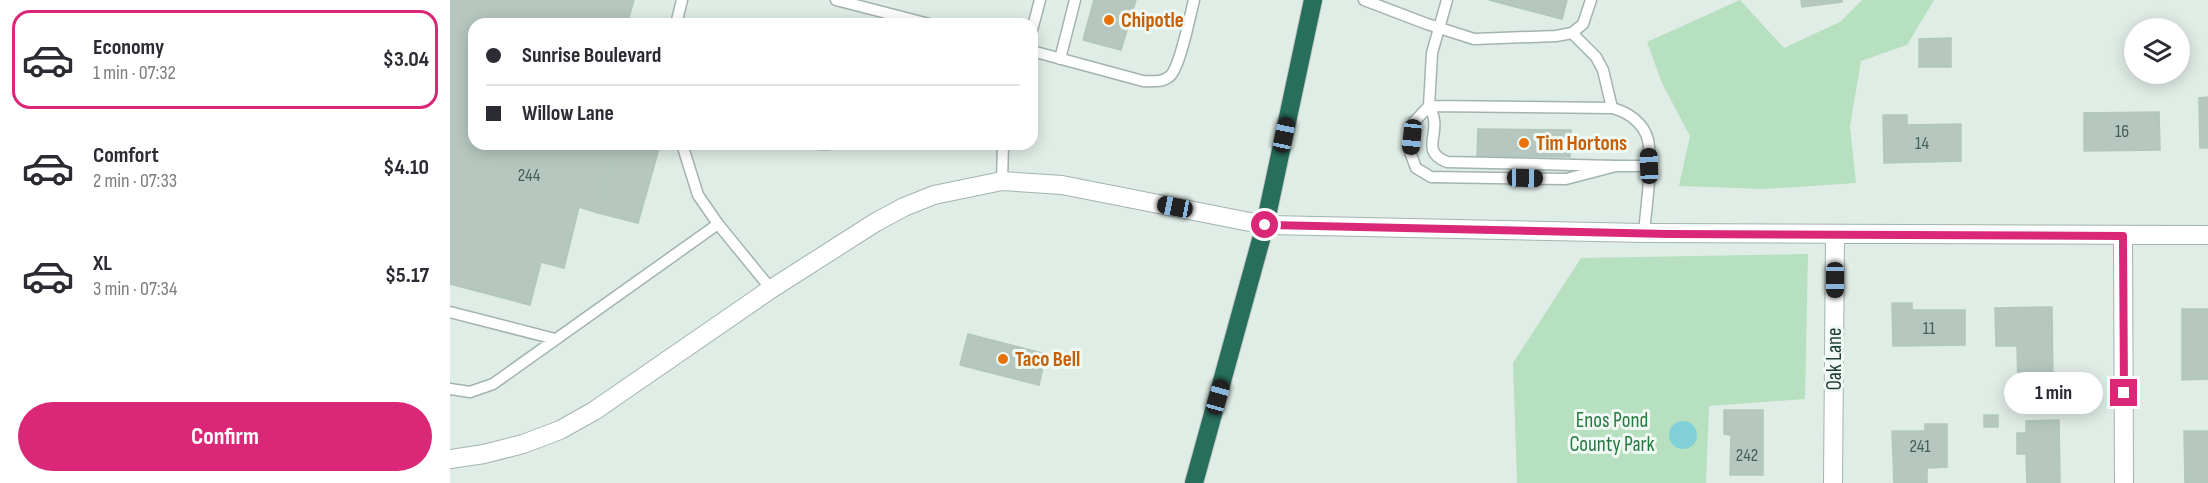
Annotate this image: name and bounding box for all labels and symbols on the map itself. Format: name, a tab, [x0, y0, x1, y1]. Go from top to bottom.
place label: Chipotle	[1121, 8, 1184, 33]
marker: Chipotle	[1102, 13, 1116, 27]
car	[1271, 116, 1297, 154]
car	[1401, 118, 1423, 156]
house number: 16	[2115, 121, 2129, 142]
place label: Tim Hortons	[1536, 131, 1627, 156]
house number: 14	[1915, 133, 1929, 154]
marker: Tim Hortons	[1517, 136, 1531, 150]
car	[1639, 148, 1659, 184]
house number: 244	[518, 165, 541, 186]
car	[1507, 169, 1543, 187]
car	[1156, 195, 1194, 219]
route start	[1251, 211, 1278, 238]
car	[1826, 262, 1844, 298]
house number: 11	[1923, 318, 1936, 339]
street label: Oak Lane	[1822, 328, 1847, 390]
place label: Taco Bell	[1015, 347, 1080, 372]
marker: Taco Bell	[996, 352, 1010, 366]
callout: 1 min	[2004, 372, 2103, 414]
car	[1204, 377, 1232, 417]
route end	[2110, 379, 2137, 406]
park label: Enos Pond County Park	[1569, 408, 1655, 457]
house number: 241	[1909, 436, 1931, 457]
house number: 242	[1736, 445, 1758, 466]

